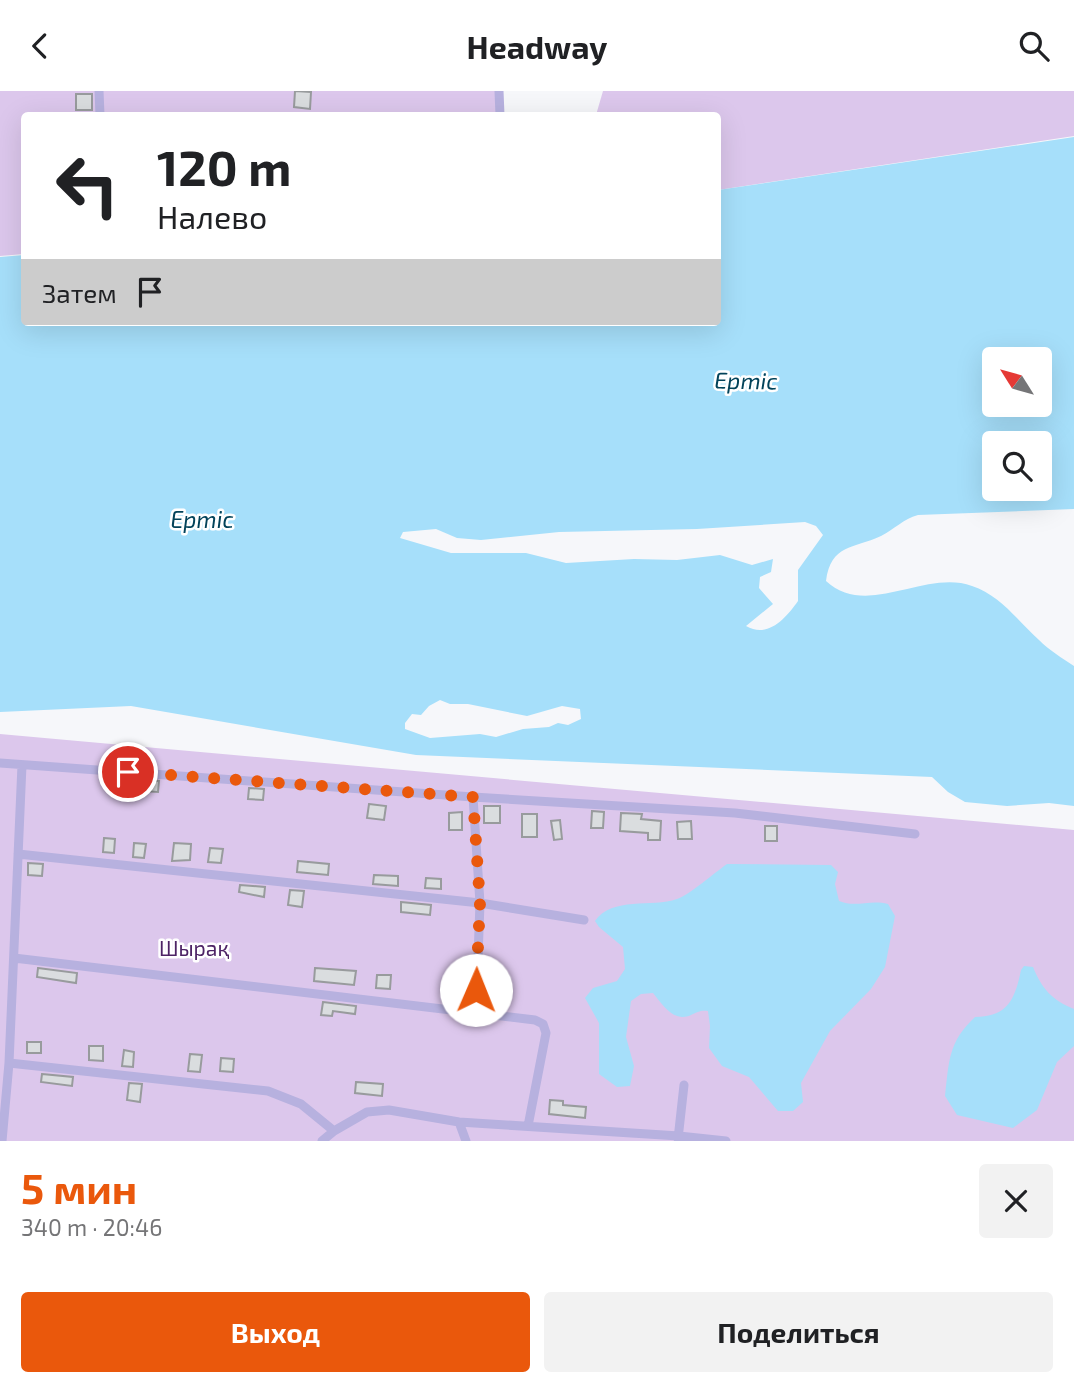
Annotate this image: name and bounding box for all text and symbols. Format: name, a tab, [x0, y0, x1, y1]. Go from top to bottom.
icon: back	[21, 27, 59, 65]
text: Headway	[467, 27, 607, 65]
icon: search	[1015, 27, 1053, 65]
text: 120 m	[157, 137, 291, 196]
icon: left	[42, 140, 133, 231]
text: Налево	[157, 197, 267, 235]
icon: arrive	[131, 273, 169, 311]
text: Затем	[42, 277, 117, 308]
north arrow	[982, 347, 1052, 417]
map controls	[982, 347, 1052, 501]
water label: Ертіс	[714, 365, 778, 395]
button: search	[982, 431, 1052, 501]
water label: Ертіс	[170, 505, 234, 533]
pin	[98, 742, 158, 802]
icon: arrive	[109, 753, 147, 791]
park label: Шырақ	[159, 935, 229, 960]
position arrow	[439, 953, 513, 1027]
text: 5 мин	[21, 1162, 137, 1212]
button: close	[979, 1164, 1053, 1238]
text: 340 m · 20:46	[21, 1213, 162, 1241]
button: Выход	[21, 1292, 530, 1372]
button: Поделиться	[544, 1292, 1053, 1372]

